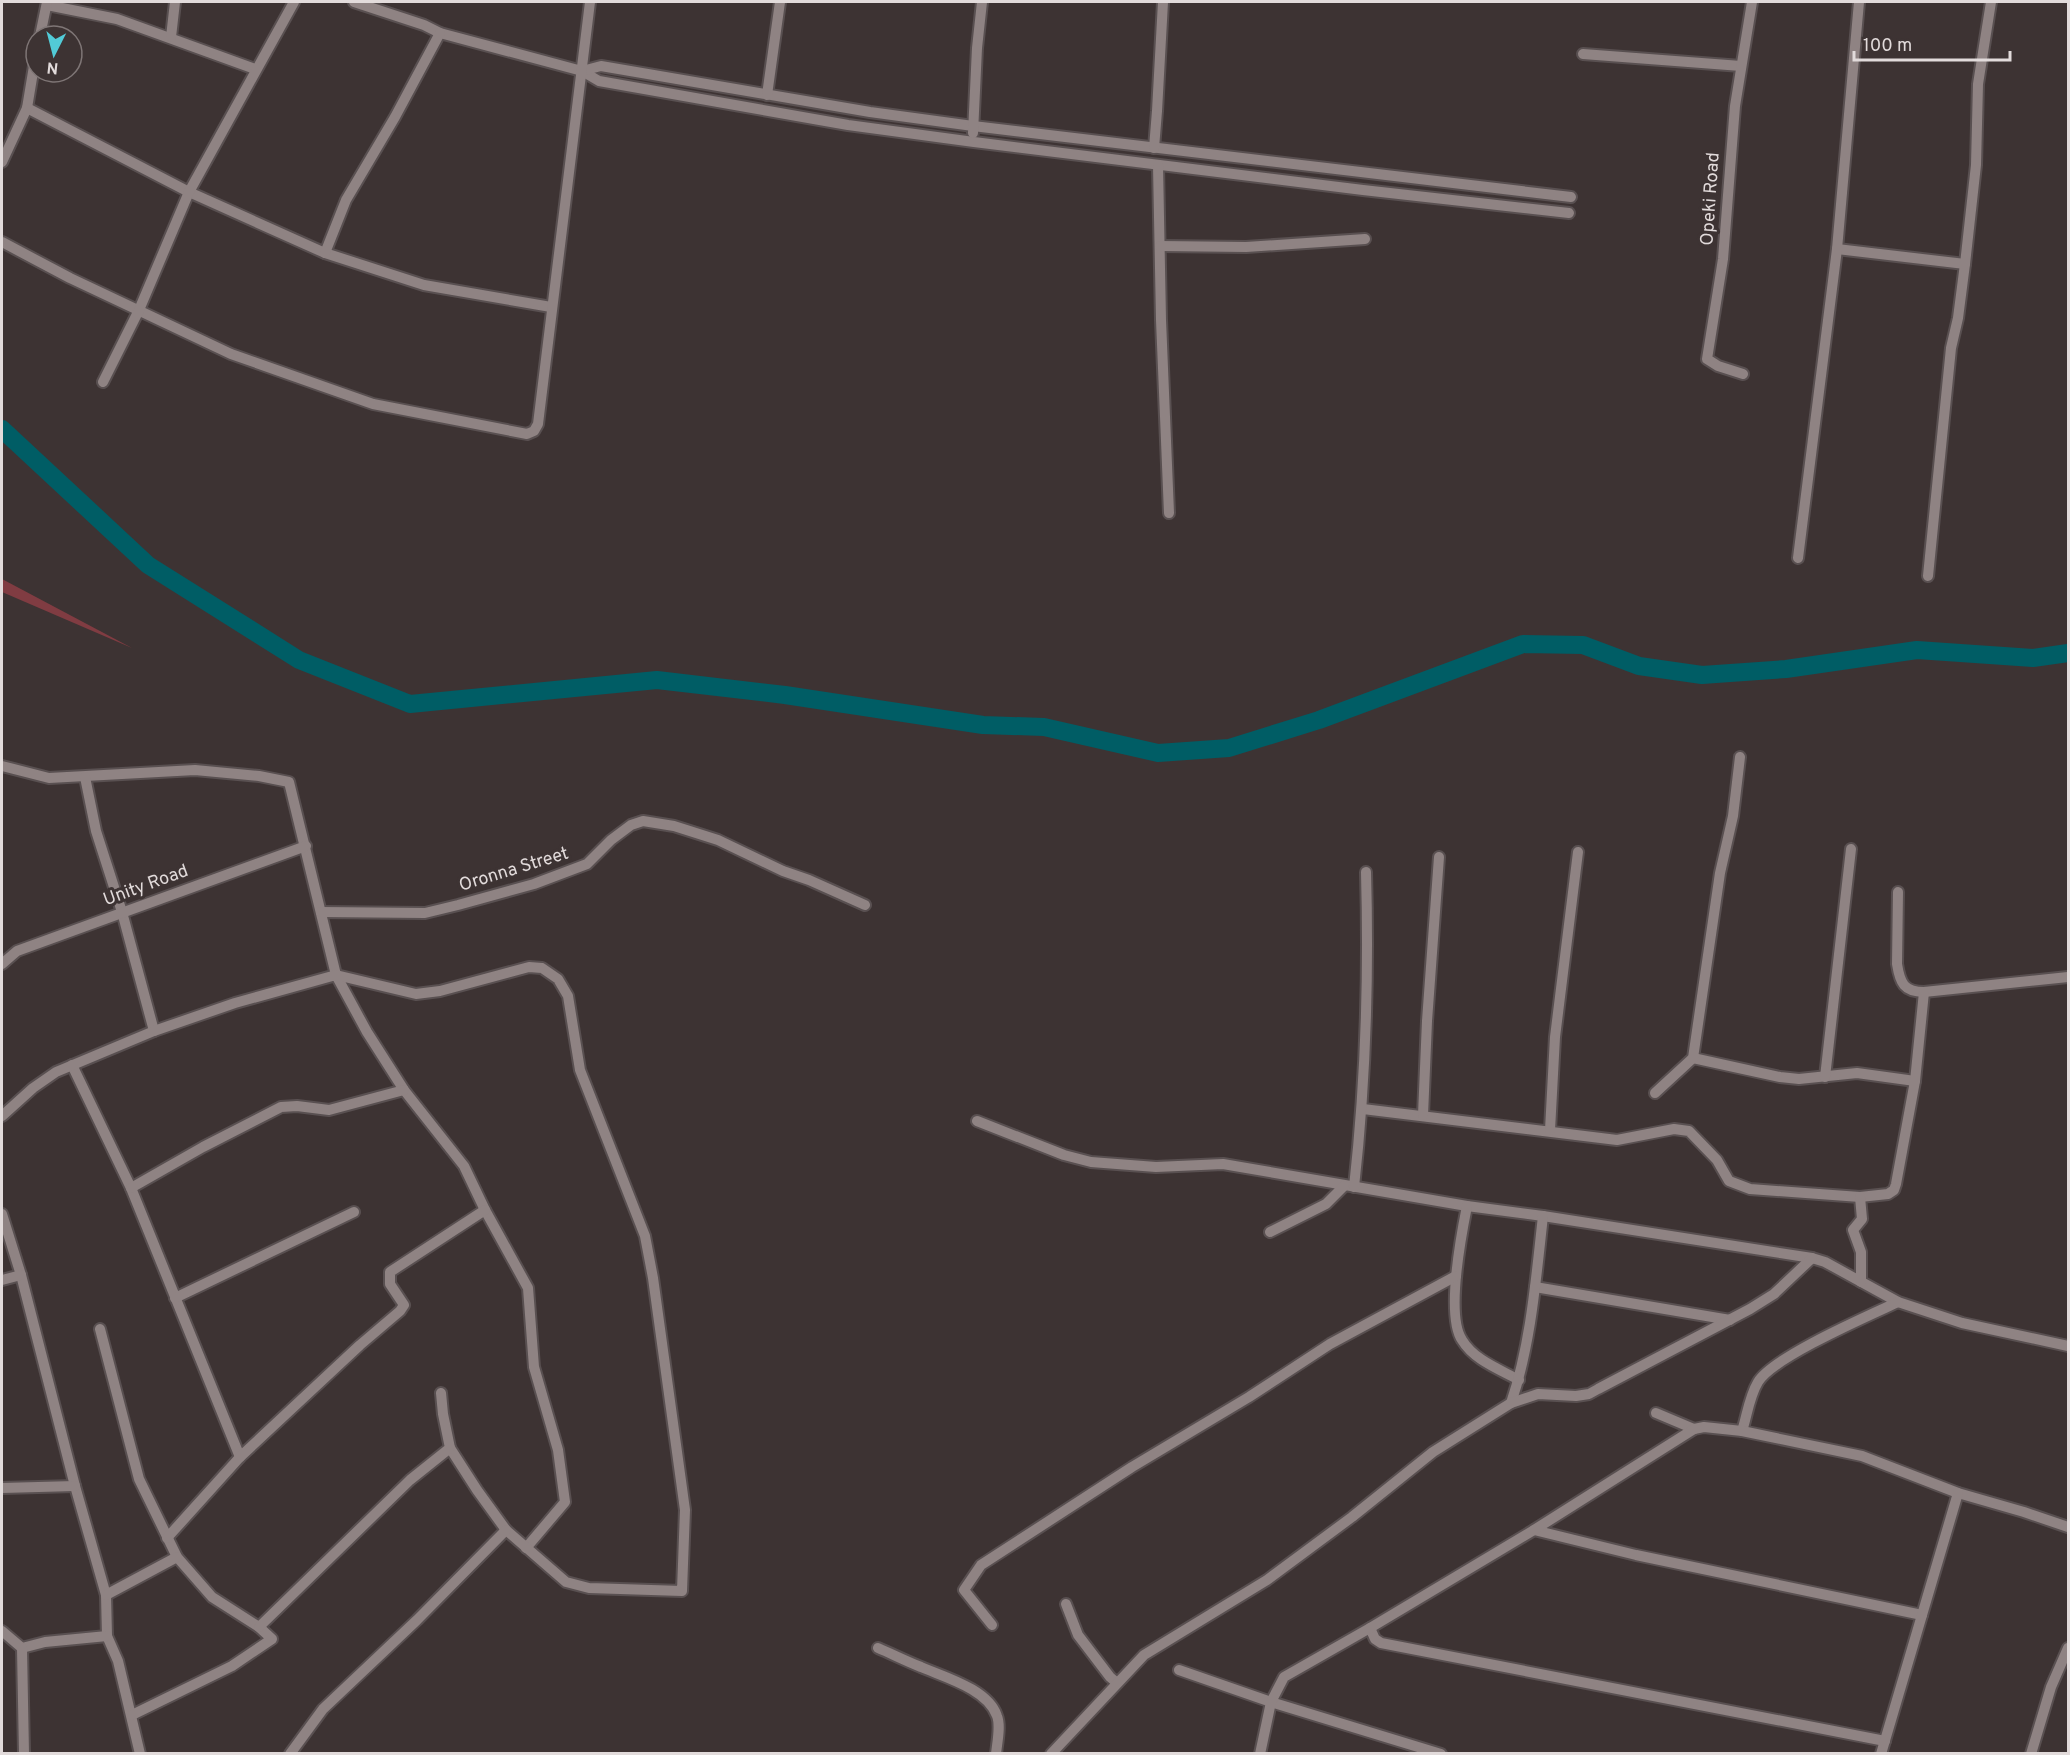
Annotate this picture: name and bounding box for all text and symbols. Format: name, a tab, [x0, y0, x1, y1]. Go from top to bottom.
north arrow	[24, 24, 84, 84]
scale bar	[1854, 24, 2010, 62]
text: 100 m	[1863, 35, 1912, 58]
text: N	[46, 56, 59, 77]
street label: Opeki Road	[1696, 152, 1726, 246]
street label: Oronna Street	[456, 842, 572, 898]
street label: Unity Road	[100, 860, 192, 912]

